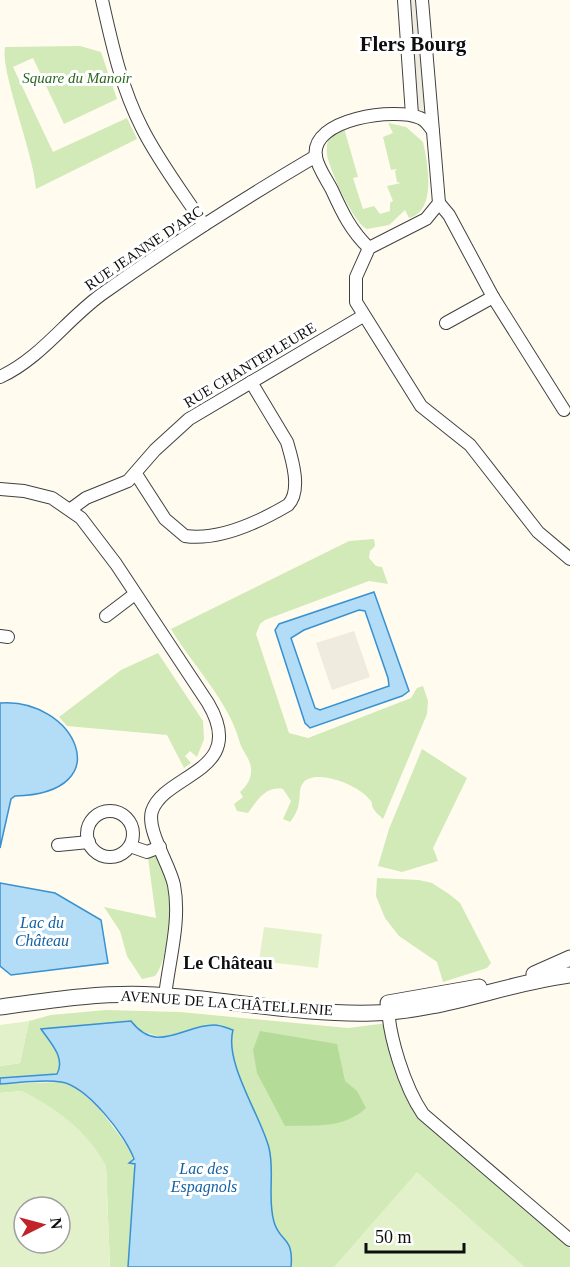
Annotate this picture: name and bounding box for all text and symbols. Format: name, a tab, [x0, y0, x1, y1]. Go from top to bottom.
district label: Flers Bourg	[360, 32, 467, 56]
park label: Square du Manoir	[22, 70, 132, 86]
street label: RUE JEANNE D'ARC	[82, 203, 206, 293]
street label: RUE CHANTEPLEURE	[181, 319, 319, 411]
water label: Lac du Château	[15, 914, 69, 949]
district label: Le Château	[183, 953, 273, 973]
street label: AVENUE DE LA CHÂTELLENIE	[120, 988, 334, 1018]
water label: Lac des Espagnols	[170, 1160, 237, 1196]
north arrow	[12, 1195, 72, 1255]
scale bar	[366, 1216, 464, 1254]
text: N	[47, 1217, 66, 1231]
text: 50 m	[375, 1227, 412, 1247]

